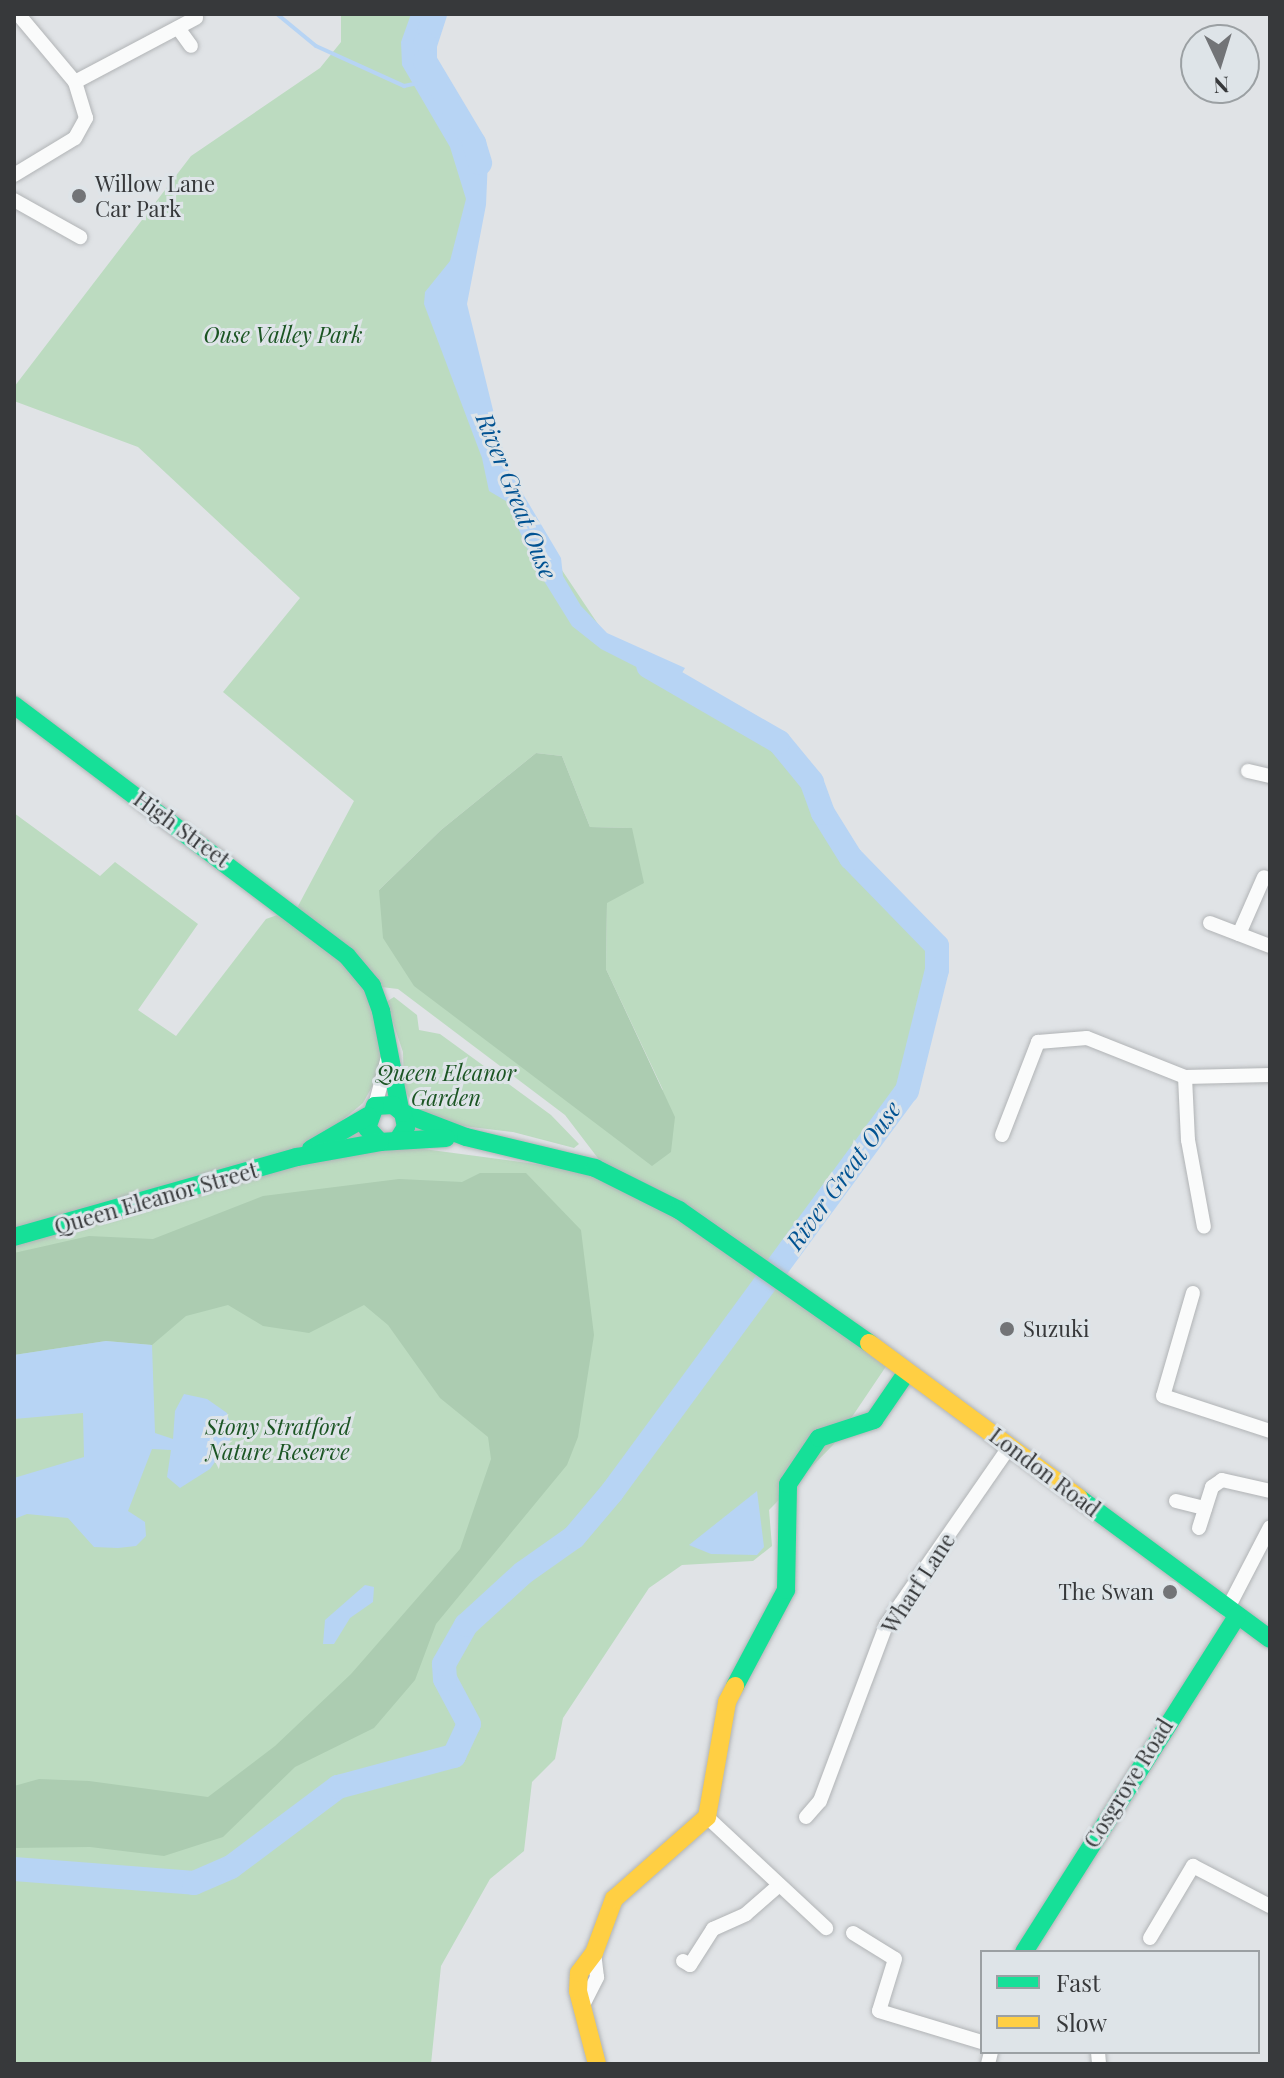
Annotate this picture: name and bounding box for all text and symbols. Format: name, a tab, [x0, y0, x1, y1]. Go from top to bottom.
north arrow	[1180, 24, 1260, 104]
text: N	[1213, 70, 1231, 101]
place label: Willow Lane Car Park	[95, 170, 216, 222]
marker: Willow Lane Car Park	[70, 187, 88, 205]
park label: Ouse Valley Park	[204, 322, 362, 348]
water label: River Great Ouse	[471, 409, 563, 583]
street label: High Street	[129, 785, 235, 873]
park label: Queen Eleanor Garden	[376, 1059, 516, 1110]
water label: River Great Ouse	[779, 1095, 907, 1255]
street label: Queen Eleanor Street	[51, 1156, 261, 1240]
place label: Suzuki	[1023, 1316, 1089, 1342]
marker: Suzuki	[998, 1320, 1016, 1338]
park label: Stony Stratford Nature Reserve	[205, 1413, 351, 1464]
street label: London Road	[984, 1422, 1106, 1522]
street label: Wharf Lane	[876, 1528, 960, 1638]
place label: The Swan	[1058, 1579, 1154, 1605]
marker: The Swan	[1161, 1583, 1179, 1601]
street label: Cosgrove Road	[1078, 1714, 1178, 1852]
legend	[980, 1950, 1260, 2054]
text: Fast	[1056, 1966, 1101, 1998]
text: Slow	[1056, 2006, 1107, 2038]

